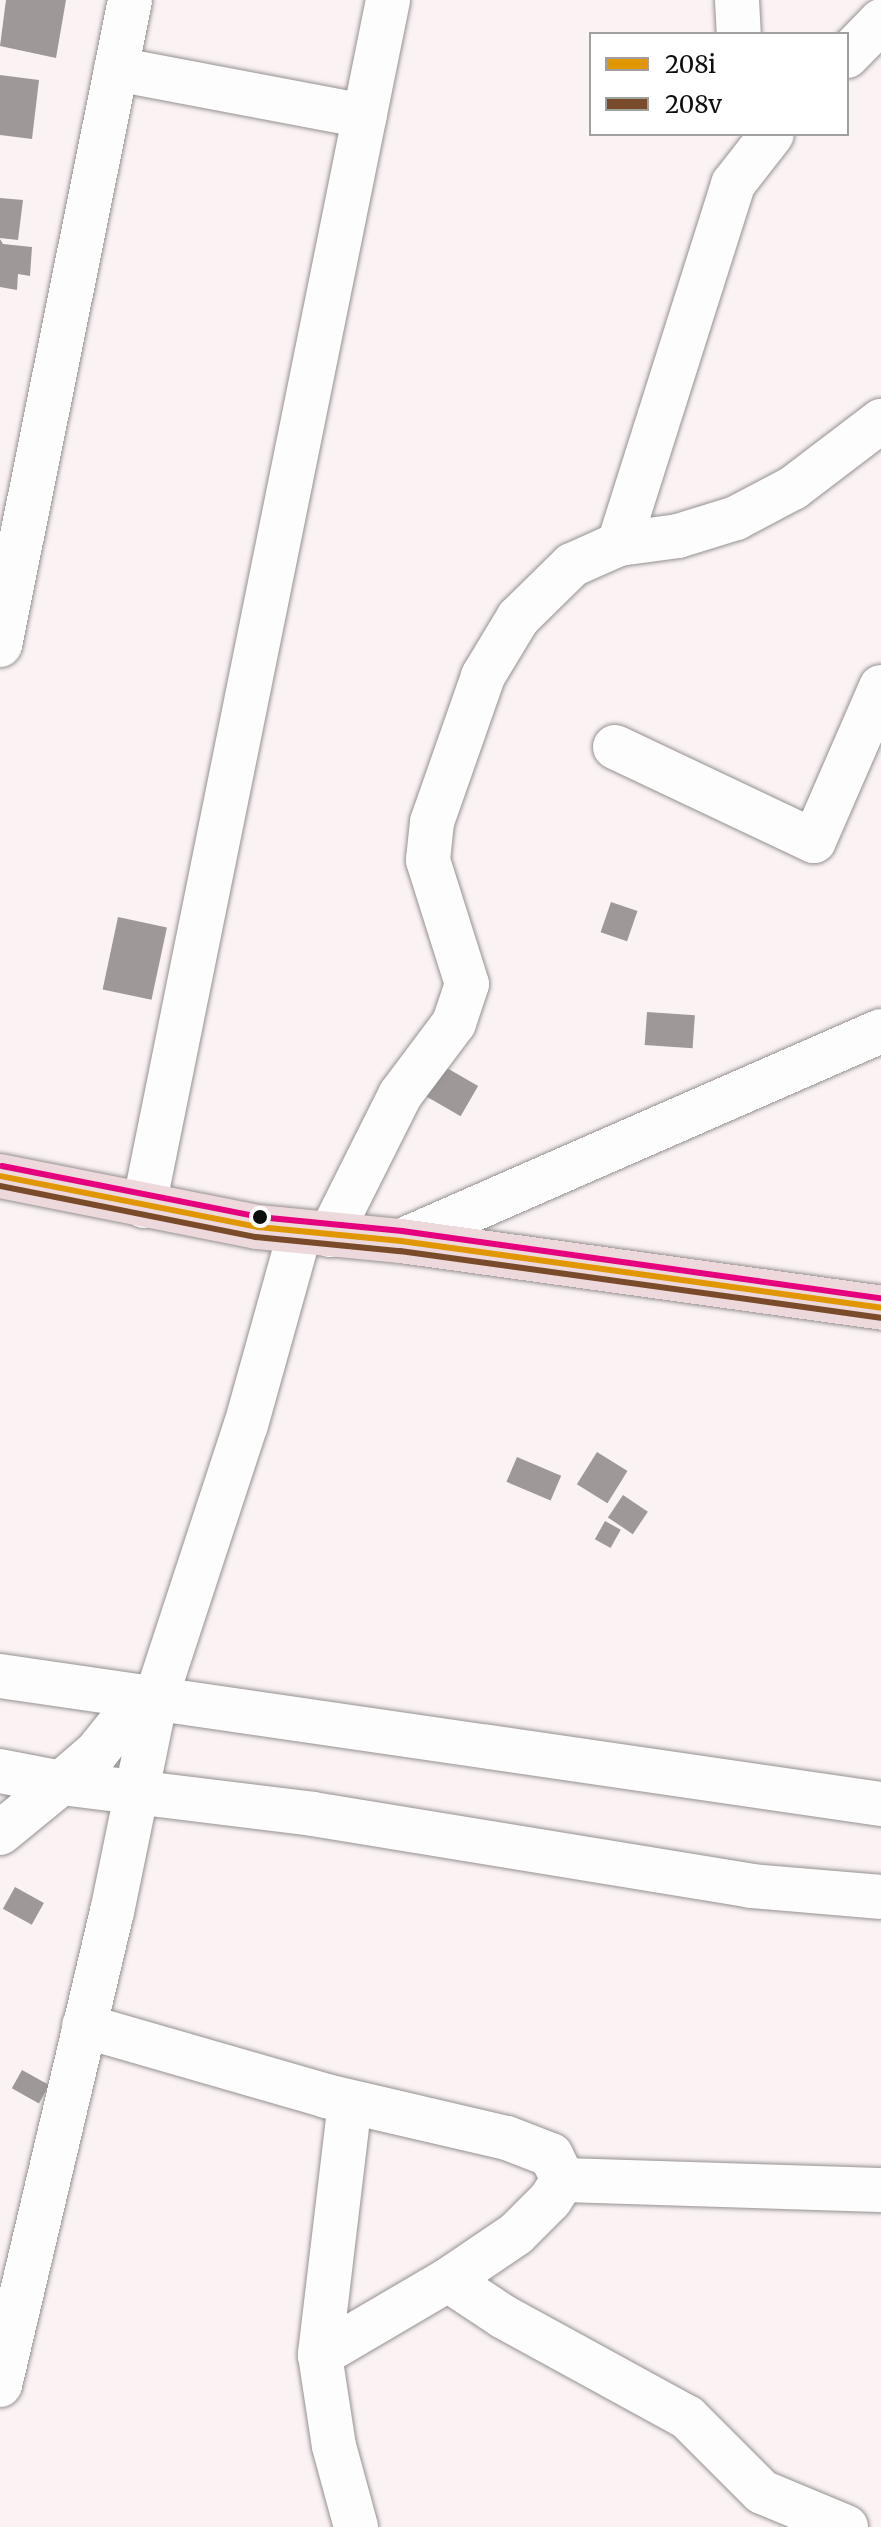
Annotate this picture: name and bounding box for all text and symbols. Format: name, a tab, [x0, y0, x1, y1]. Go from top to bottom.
legend	[589, 32, 849, 136]
text: 208i	[665, 49, 716, 80]
text: 208v	[665, 89, 722, 120]
unlabelled marker	[252, 1209, 268, 1225]

